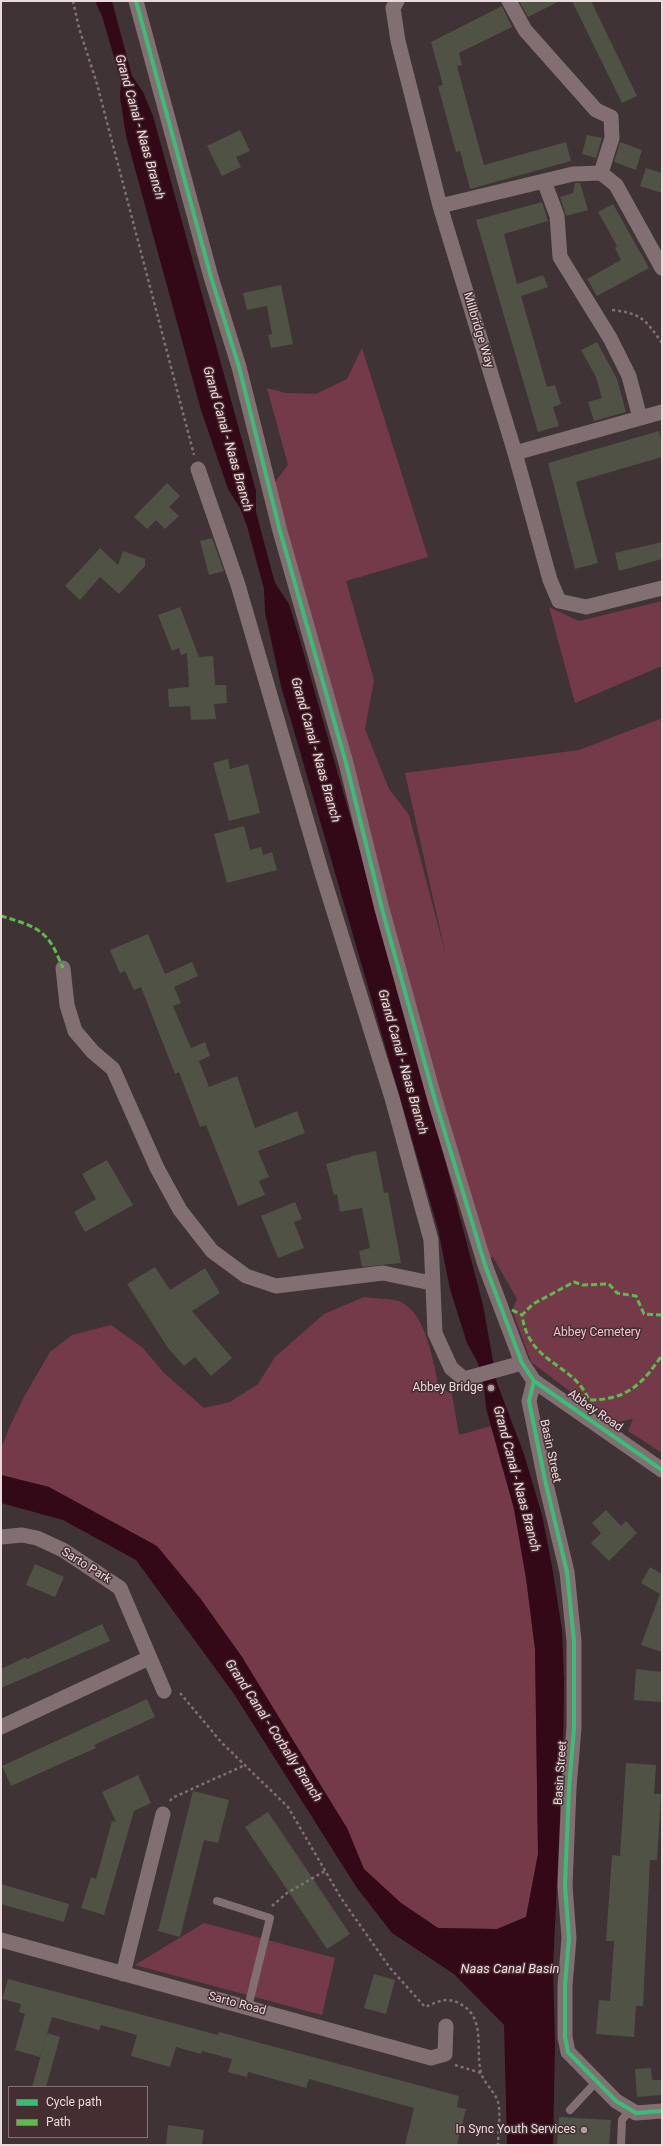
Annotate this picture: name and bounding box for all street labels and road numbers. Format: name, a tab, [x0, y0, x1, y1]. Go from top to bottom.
street label: Millbridge Way	[460, 290, 496, 370]
street label: Abbey Road	[565, 1387, 625, 1435]
street label: Basin Street	[536, 1418, 564, 1484]
street label: Sarto Park	[59, 1545, 113, 1587]
street label: Basin Street	[552, 1740, 570, 1806]
street label: Sarto Road	[207, 1989, 267, 2019]

